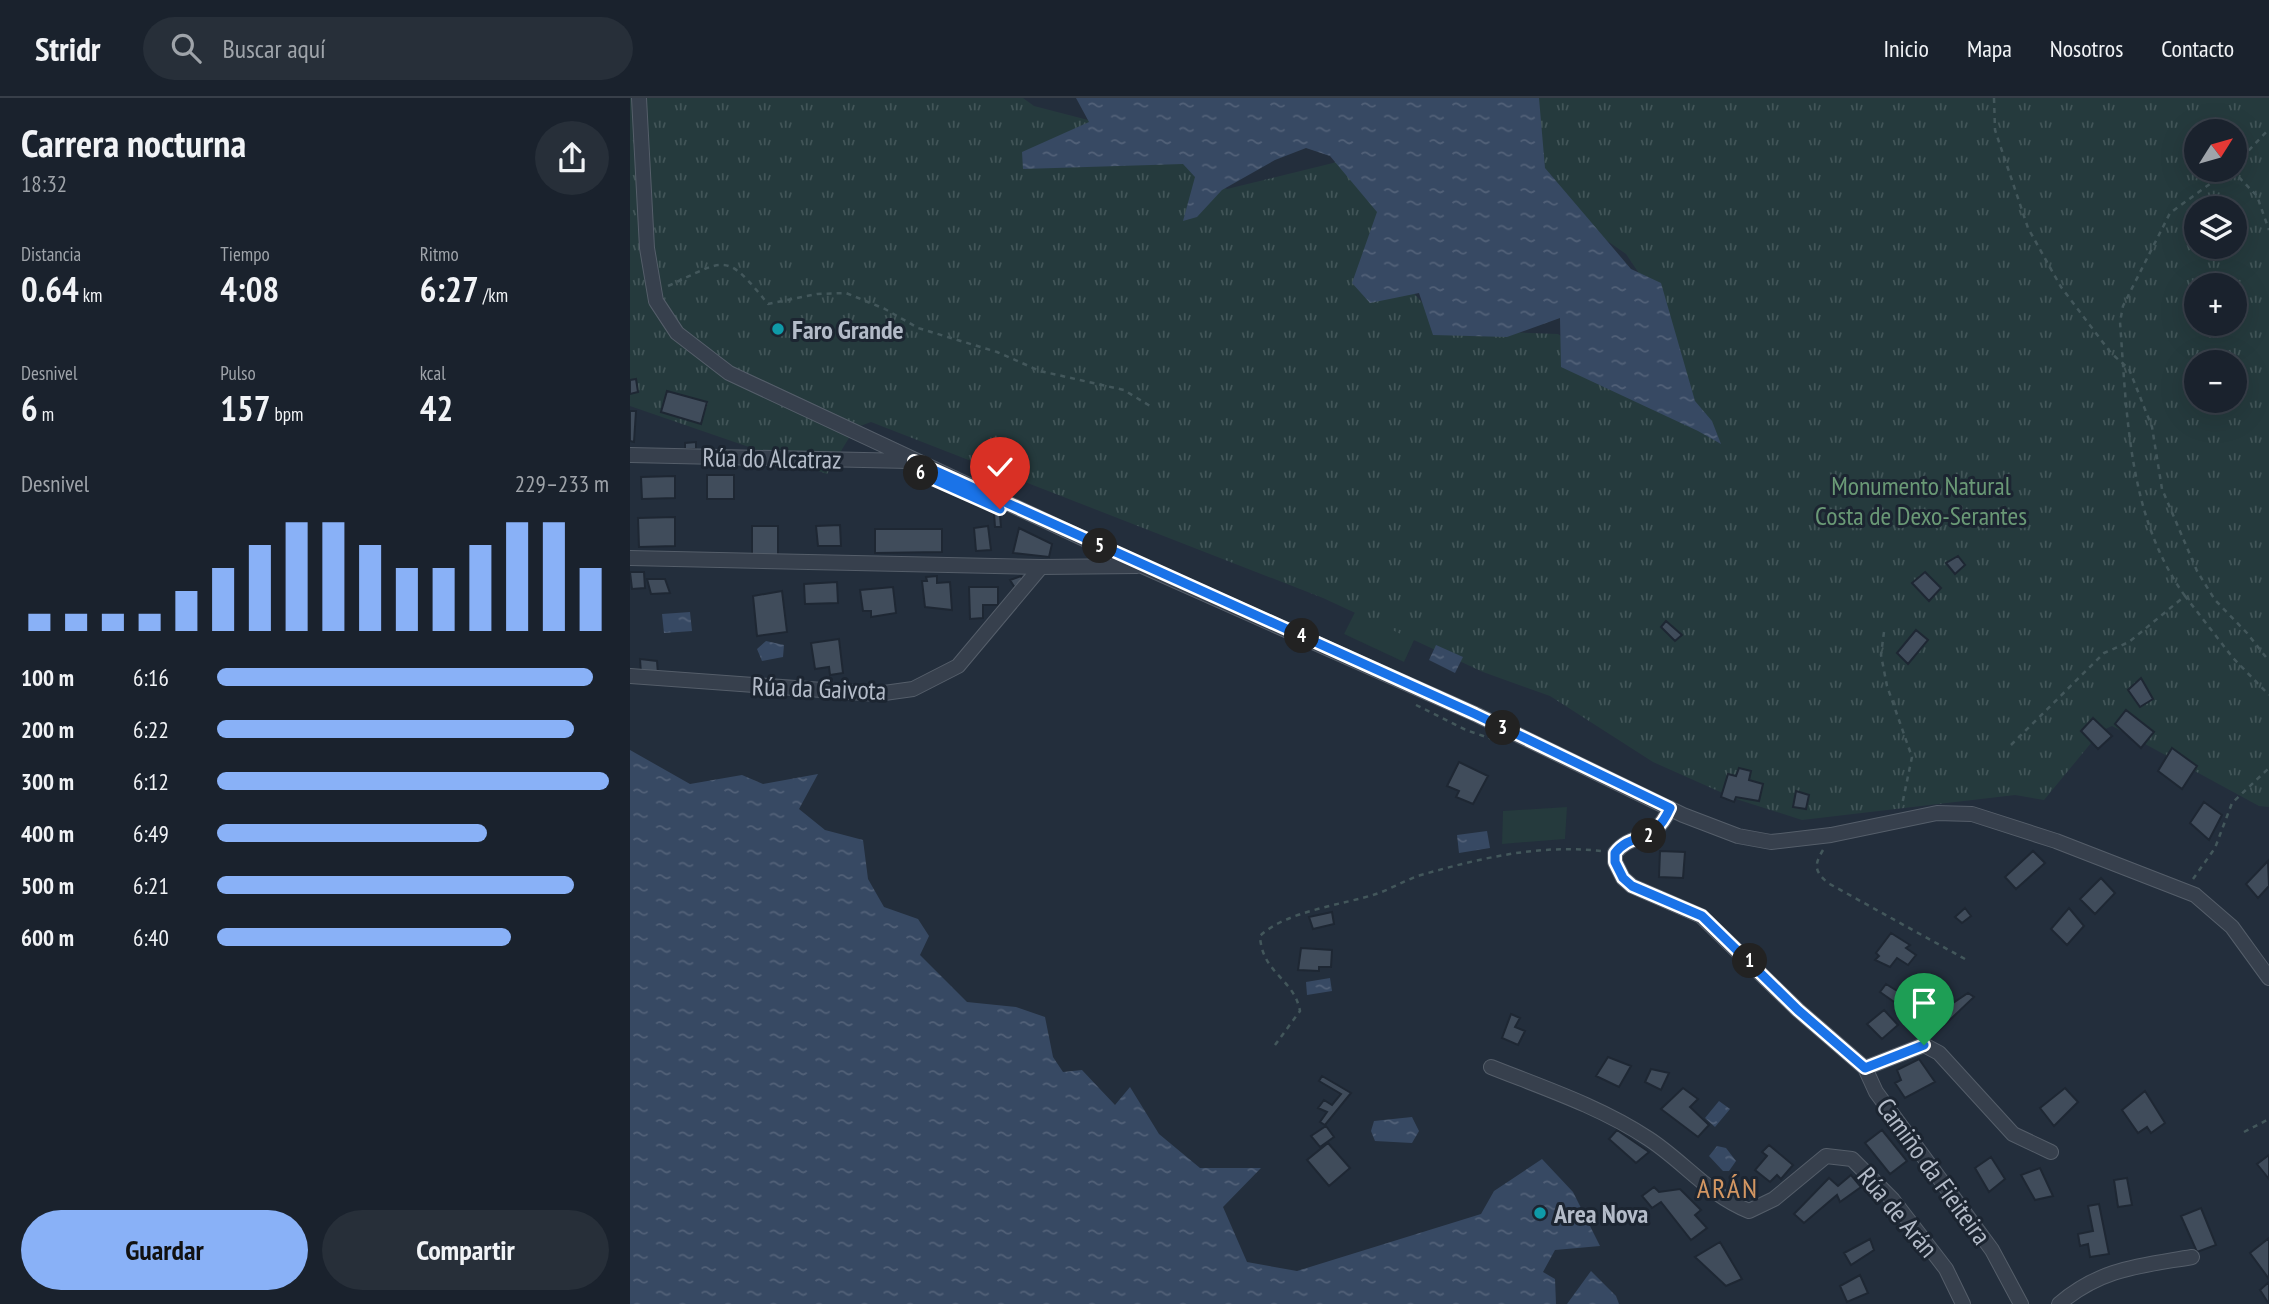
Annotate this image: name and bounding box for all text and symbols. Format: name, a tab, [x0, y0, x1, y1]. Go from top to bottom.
search box	[143, 17, 633, 80]
text: Stridr	[35, 27, 101, 70]
icon: search	[167, 29, 205, 67]
text: Buscar aquí	[223, 32, 326, 65]
text: Inicio	[1883, 33, 1929, 64]
text: Mapa	[1967, 33, 2012, 64]
text: Nosotros	[2050, 33, 2123, 64]
text: Contacto	[2161, 33, 2234, 64]
text: Carrera nocturna	[21, 118, 246, 167]
north arrow	[2184, 119, 2247, 182]
map controls	[2184, 119, 2247, 413]
button: share	[535, 121, 609, 195]
text: 18:32	[21, 169, 67, 198]
button: layers	[2184, 196, 2247, 259]
text: Distancia	[21, 242, 81, 266]
text: Tiempo	[220, 242, 270, 266]
text: Ritmo	[420, 242, 459, 266]
text: 0.64	[21, 266, 79, 312]
text: 4:08	[220, 266, 279, 312]
text: 6:27	[420, 266, 479, 312]
button: +	[2184, 273, 2247, 336]
text: km	[79, 283, 102, 307]
text: /km	[479, 283, 508, 307]
place label: Faro Grande	[792, 313, 904, 346]
marker: Faro Grande	[770, 321, 786, 337]
button: −	[2184, 350, 2247, 413]
text: Desnivel	[21, 361, 77, 385]
text: Pulso	[220, 361, 256, 385]
text: kcal	[420, 361, 446, 385]
text: 6	[21, 385, 38, 431]
text: 157	[220, 385, 271, 431]
text: 42	[420, 385, 453, 431]
text: m	[38, 402, 54, 426]
text: bpm	[271, 402, 303, 426]
pin	[970, 437, 1030, 509]
street label: Rúa do Alcatraz	[702, 440, 842, 476]
icon: check	[981, 448, 1019, 486]
pin: 6	[904, 456, 938, 490]
text: 6	[916, 460, 925, 484]
text: Desnivel	[21, 469, 89, 498]
text: 229–233 m	[515, 469, 609, 498]
park label: Monumento Natural Costa de Dexo-Serantes	[1815, 469, 2027, 532]
pin: 5	[1082, 528, 1118, 564]
text: 5	[1095, 533, 1104, 557]
pin: 4	[1284, 618, 1320, 654]
text: 4	[1297, 623, 1306, 647]
text: 100 m	[21, 663, 74, 692]
text: 6:16	[133, 663, 169, 692]
street label: Rúa da Gaivota	[751, 669, 887, 707]
pin: 3	[1486, 710, 1520, 746]
text: 200 m	[21, 715, 74, 744]
text: 6:22	[133, 715, 169, 744]
text: 3	[1498, 715, 1507, 739]
text: 300 m	[21, 767, 74, 796]
text: 6:12	[133, 767, 169, 796]
pin: 2	[1632, 818, 1666, 854]
text: 400 m	[21, 819, 74, 848]
text: 6:49	[133, 819, 169, 848]
text: 2	[1644, 823, 1653, 847]
text: 500 m	[21, 871, 74, 900]
text: 6:21	[133, 871, 169, 900]
text: 600 m	[21, 923, 74, 952]
text: 6:40	[133, 923, 169, 952]
pin: 1	[1732, 944, 1768, 978]
text: 1	[1745, 948, 1754, 972]
pin	[1894, 973, 1954, 1045]
icon: arrive	[1905, 984, 1943, 1022]
street label: Camiño da Fieiteira	[1870, 1091, 1998, 1251]
street label: Rúa de Arán	[1851, 1160, 1945, 1264]
district label: ARÁN	[1697, 1169, 1759, 1206]
place label: Area Nova	[1553, 1197, 1648, 1230]
marker: Area Nova	[1532, 1205, 1548, 1221]
button: Guardar	[21, 1210, 308, 1290]
button: Compartir	[322, 1210, 609, 1290]

